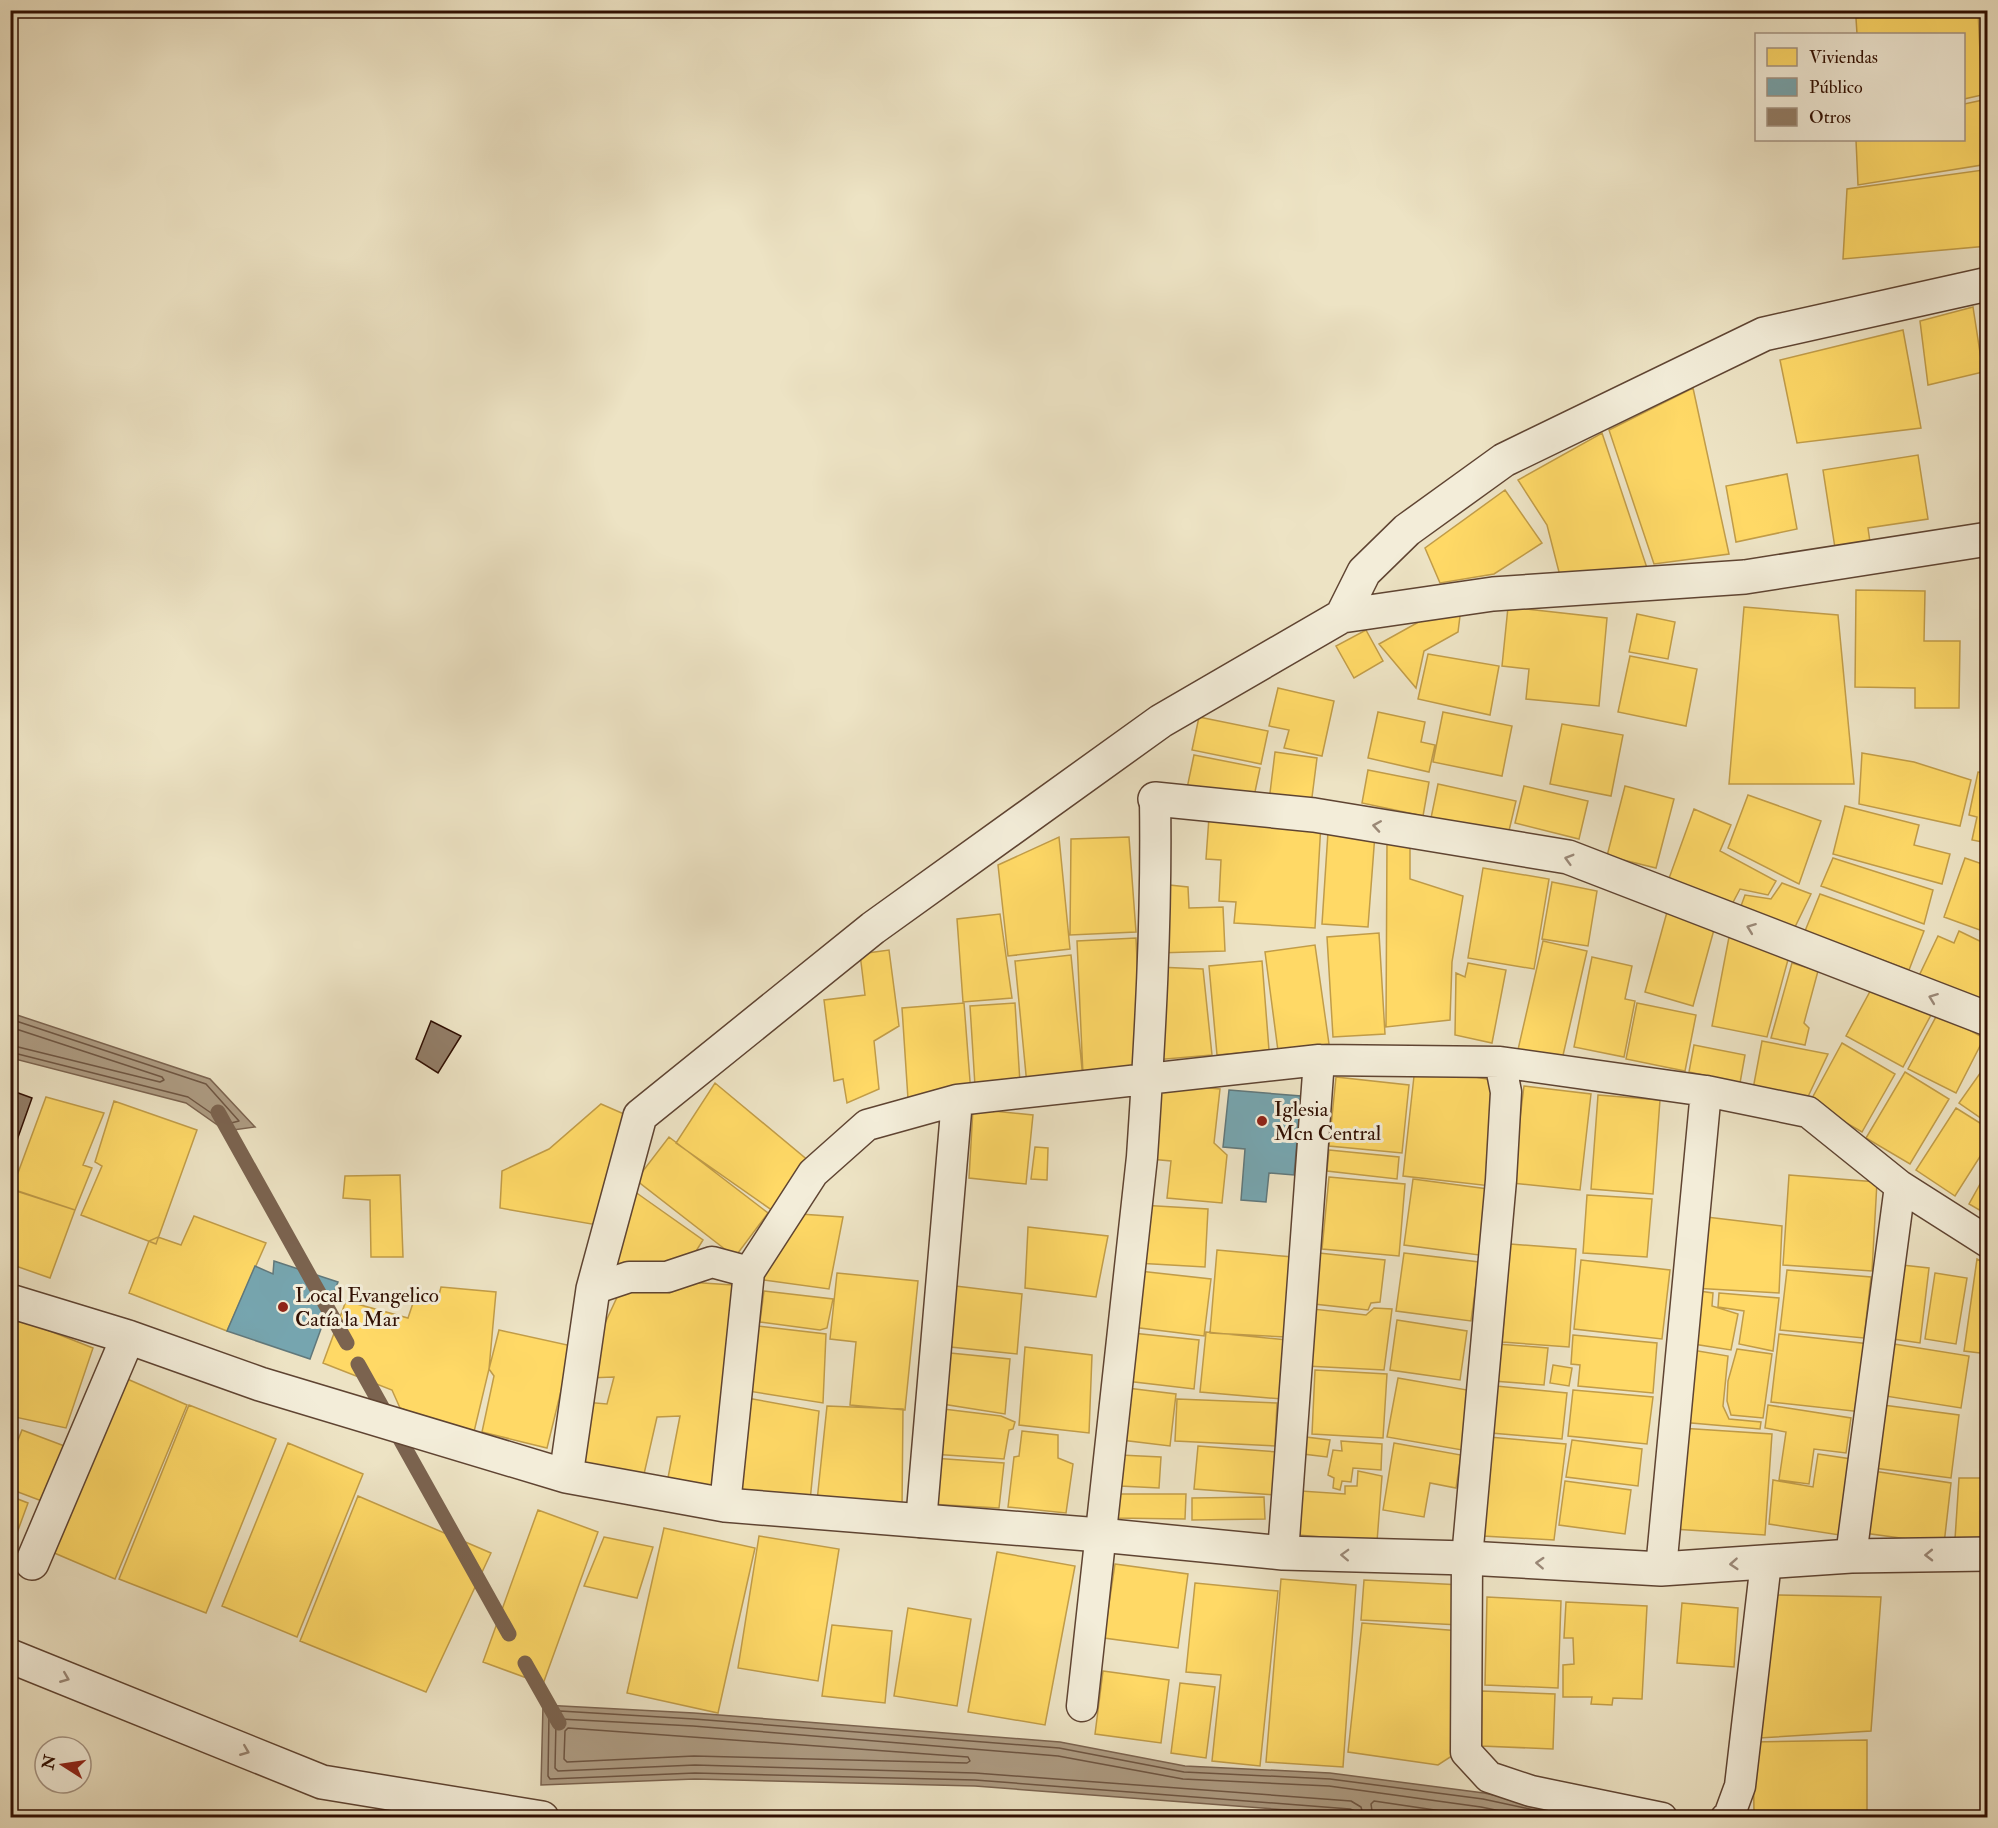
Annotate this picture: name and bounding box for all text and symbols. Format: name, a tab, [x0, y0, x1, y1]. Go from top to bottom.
legend	[1755, 33, 1965, 141]
text: Viviendas	[1809, 46, 1878, 69]
text: Público	[1809, 76, 1863, 99]
text: Otros	[1809, 106, 1851, 129]
one-way arrow	[1372, 820, 1381, 832]
one-way arrow	[1564, 854, 1575, 866]
one-way arrow	[1746, 923, 1757, 935]
one-way arrow	[1928, 993, 1939, 1006]
place label: Iglesia Mcn Central	[1274, 1096, 1382, 1147]
marker: Iglesia Mcn Central	[1255, 1114, 1269, 1128]
place label: Local Evangelico Catía la Mar	[295, 1282, 439, 1333]
marker: Local Evangelico Catía la Mar	[276, 1300, 290, 1314]
one-way arrow	[1340, 1548, 1349, 1561]
one-way arrow	[1925, 1548, 1934, 1561]
one-way arrow	[1535, 1556, 1544, 1569]
one-way arrow	[1730, 1557, 1739, 1570]
one-way arrow	[58, 1671, 69, 1683]
north arrow	[33, 1735, 93, 1795]
one-way arrow	[239, 1744, 250, 1756]
text: N	[38, 1752, 61, 1772]

